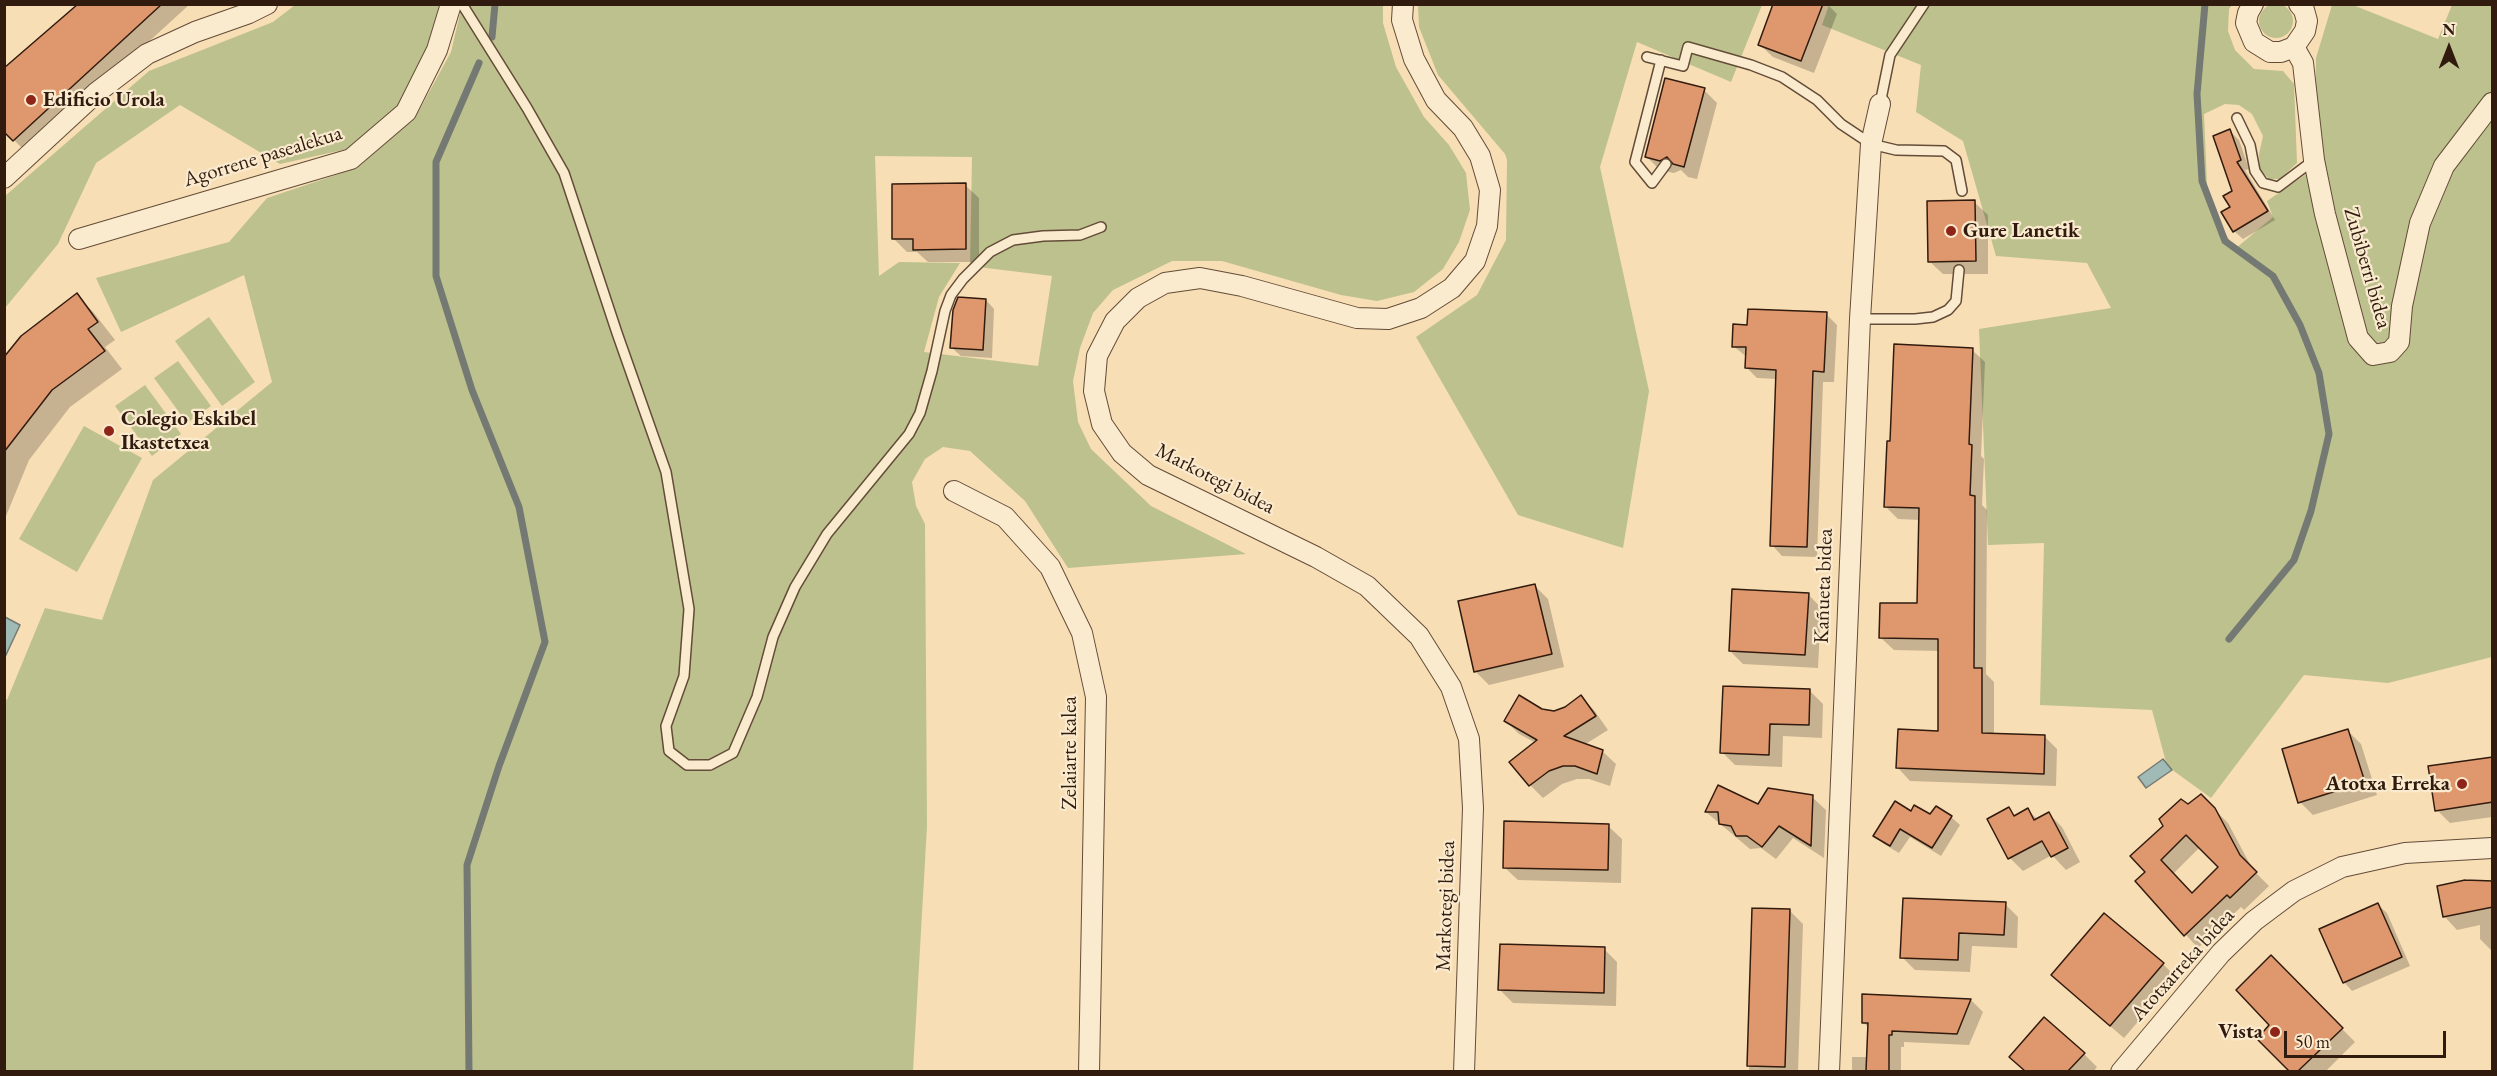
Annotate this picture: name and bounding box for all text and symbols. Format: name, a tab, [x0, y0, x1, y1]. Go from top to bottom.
north arrow	[2419, 18, 2479, 78]
text: N	[2443, 19, 2455, 40]
place label: Edificio Urola	[43, 87, 165, 113]
marker: Edificio Urola	[24, 93, 38, 107]
street label: Agorrene pasealekua	[181, 121, 345, 193]
street label: Zubiberri bidea	[2338, 204, 2396, 332]
place label: Gure Lanetik	[1963, 218, 2080, 244]
marker: Gure Lanetik	[1944, 224, 1958, 238]
place label: Colegio Eskibel Ikastetxea	[121, 406, 256, 456]
marker: Colegio Eskibel Ikastetxea	[102, 424, 116, 438]
street label: Markotegi bidea	[1151, 438, 1279, 520]
street label: Kañueta bidea	[1809, 528, 1839, 644]
street label: Zelaiarte kalea	[1057, 696, 1083, 810]
place label: Atotxa Erreka	[2325, 771, 2450, 797]
marker: Atotxa Erreka	[2455, 777, 2469, 791]
street label: Markotegi bidea	[1431, 840, 1461, 972]
street label: Atotxarreka bidea	[2126, 903, 2240, 1027]
place label: Vista	[2218, 1019, 2263, 1045]
scale bar	[2287, 1019, 2449, 1057]
marker: Vista	[2268, 1025, 2282, 1039]
text: 50 m	[2295, 1030, 2330, 1053]

